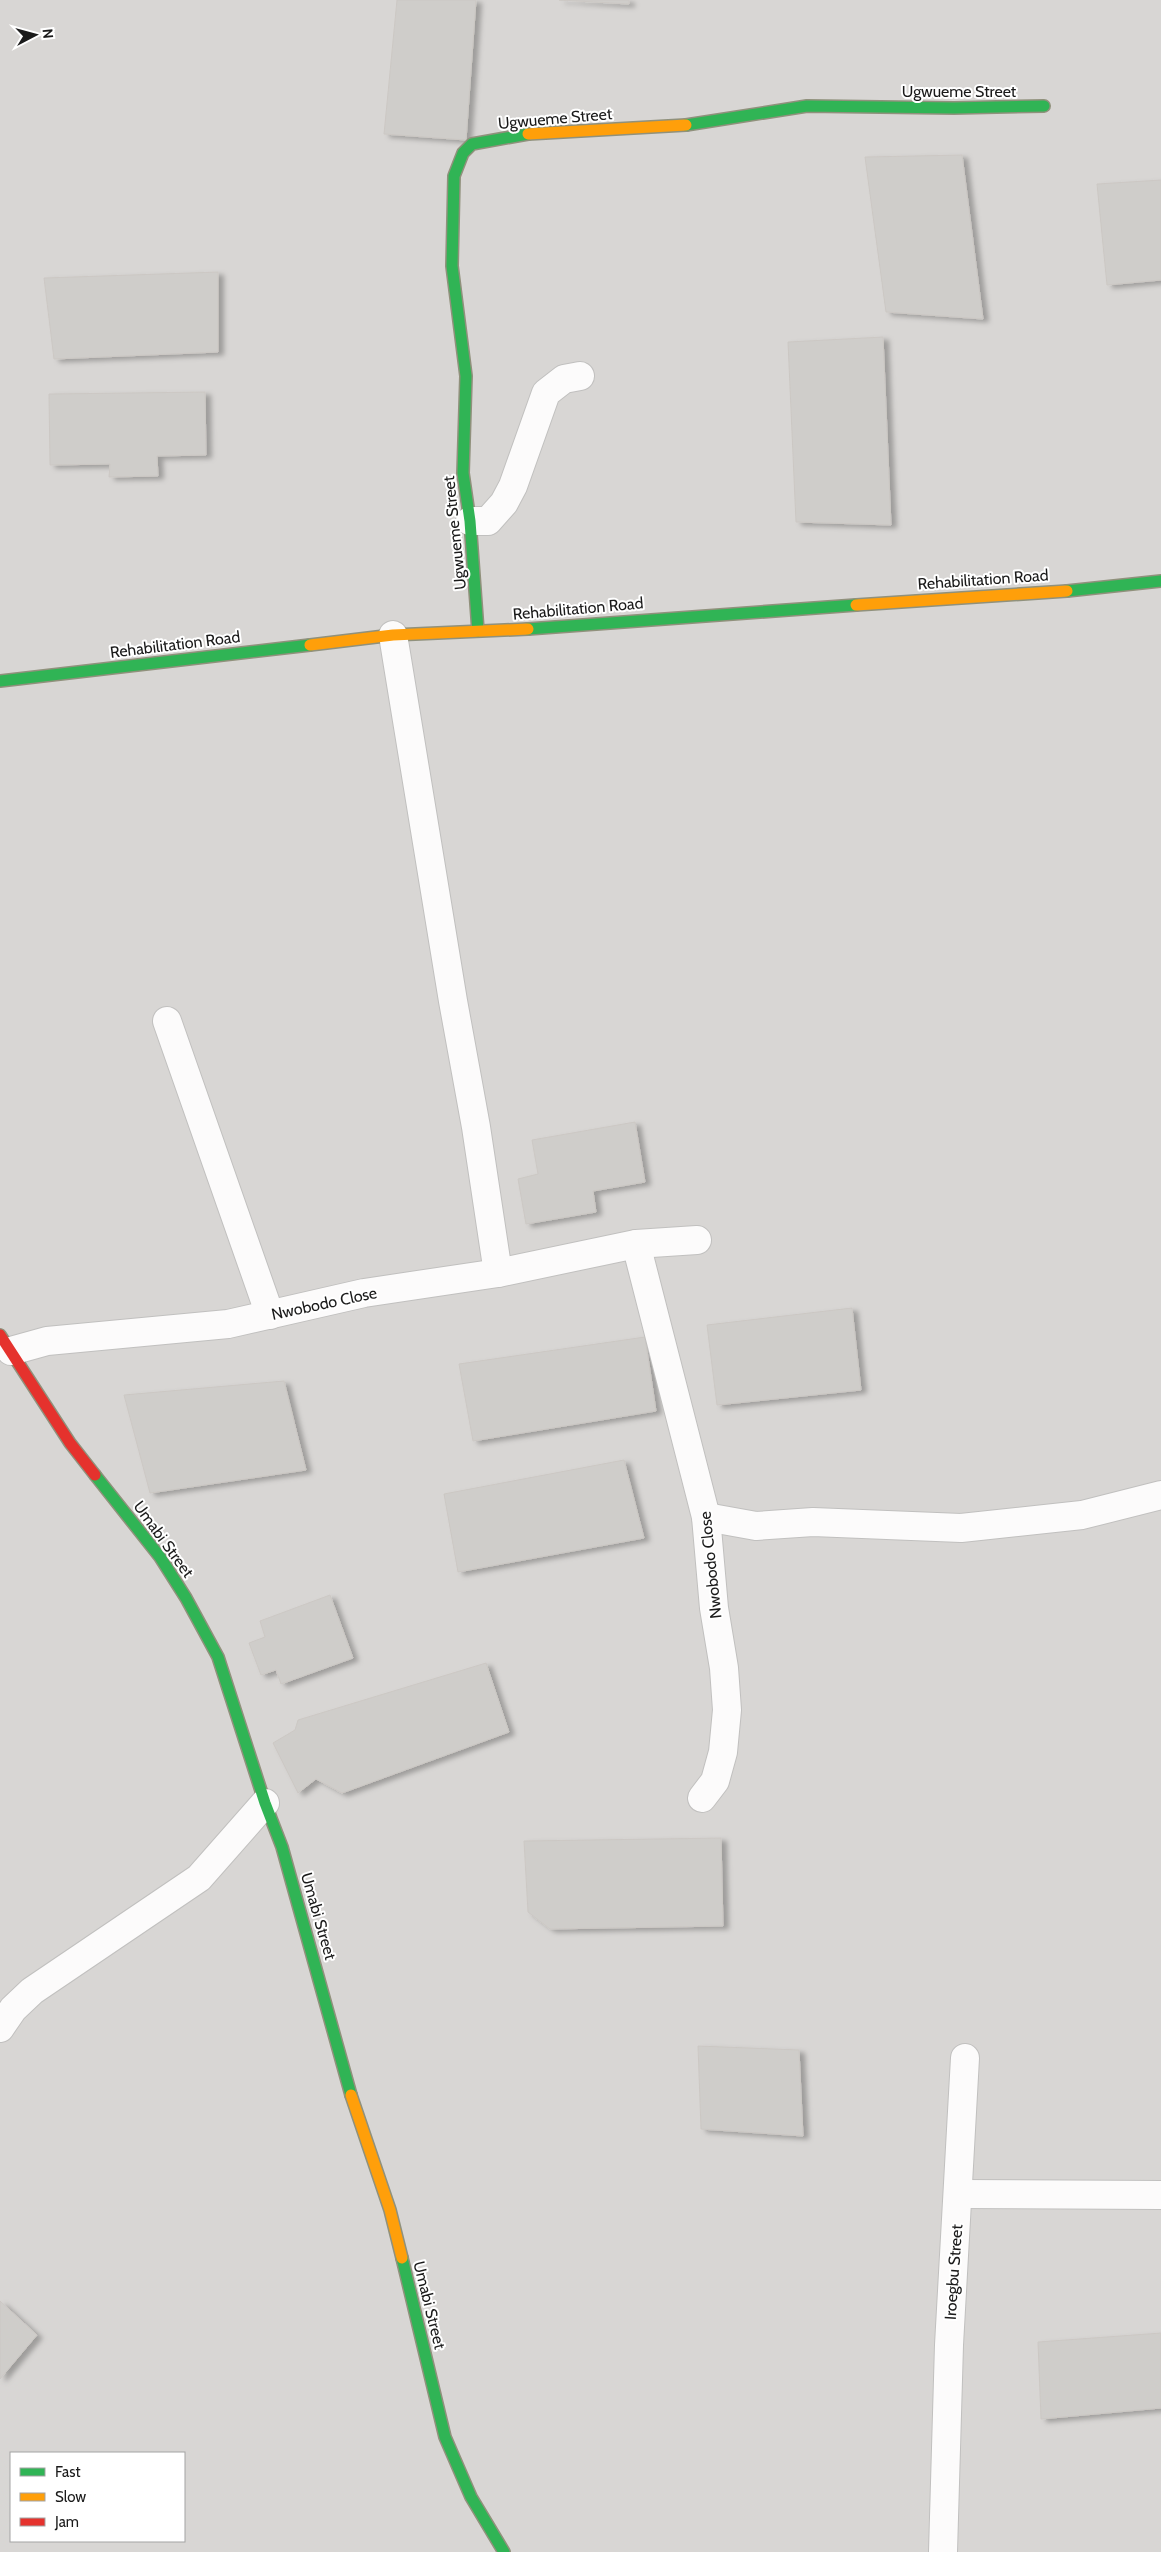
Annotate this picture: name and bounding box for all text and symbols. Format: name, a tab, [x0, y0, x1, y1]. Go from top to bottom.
north arrow	[10, 10, 60, 60]
text: N	[38, 28, 57, 40]
street label: Ugwueme Street	[902, 82, 1017, 101]
street label: Ugwueme Street	[497, 104, 613, 133]
street label: Ugwueme Street	[439, 474, 470, 591]
street label: Rehabilitation Road	[917, 565, 1049, 594]
street label: Rehabilitation Road	[512, 593, 644, 624]
street label: Rehabilitation Road	[109, 627, 241, 662]
street label: Nwobodo Close	[270, 1283, 379, 1324]
street label: Umabi Street	[129, 1497, 198, 1582]
street label: Nwobodo Close	[695, 1510, 726, 1619]
street label: Umabi Street	[297, 1870, 340, 1963]
street label: Iroegbu Street	[941, 2223, 966, 2320]
street label: Umabi Street	[409, 2259, 450, 2352]
legend	[10, 2452, 185, 2542]
text: Fast	[55, 2463, 80, 2481]
text: Slow	[55, 2488, 86, 2506]
text: Jam	[54, 2513, 79, 2531]

